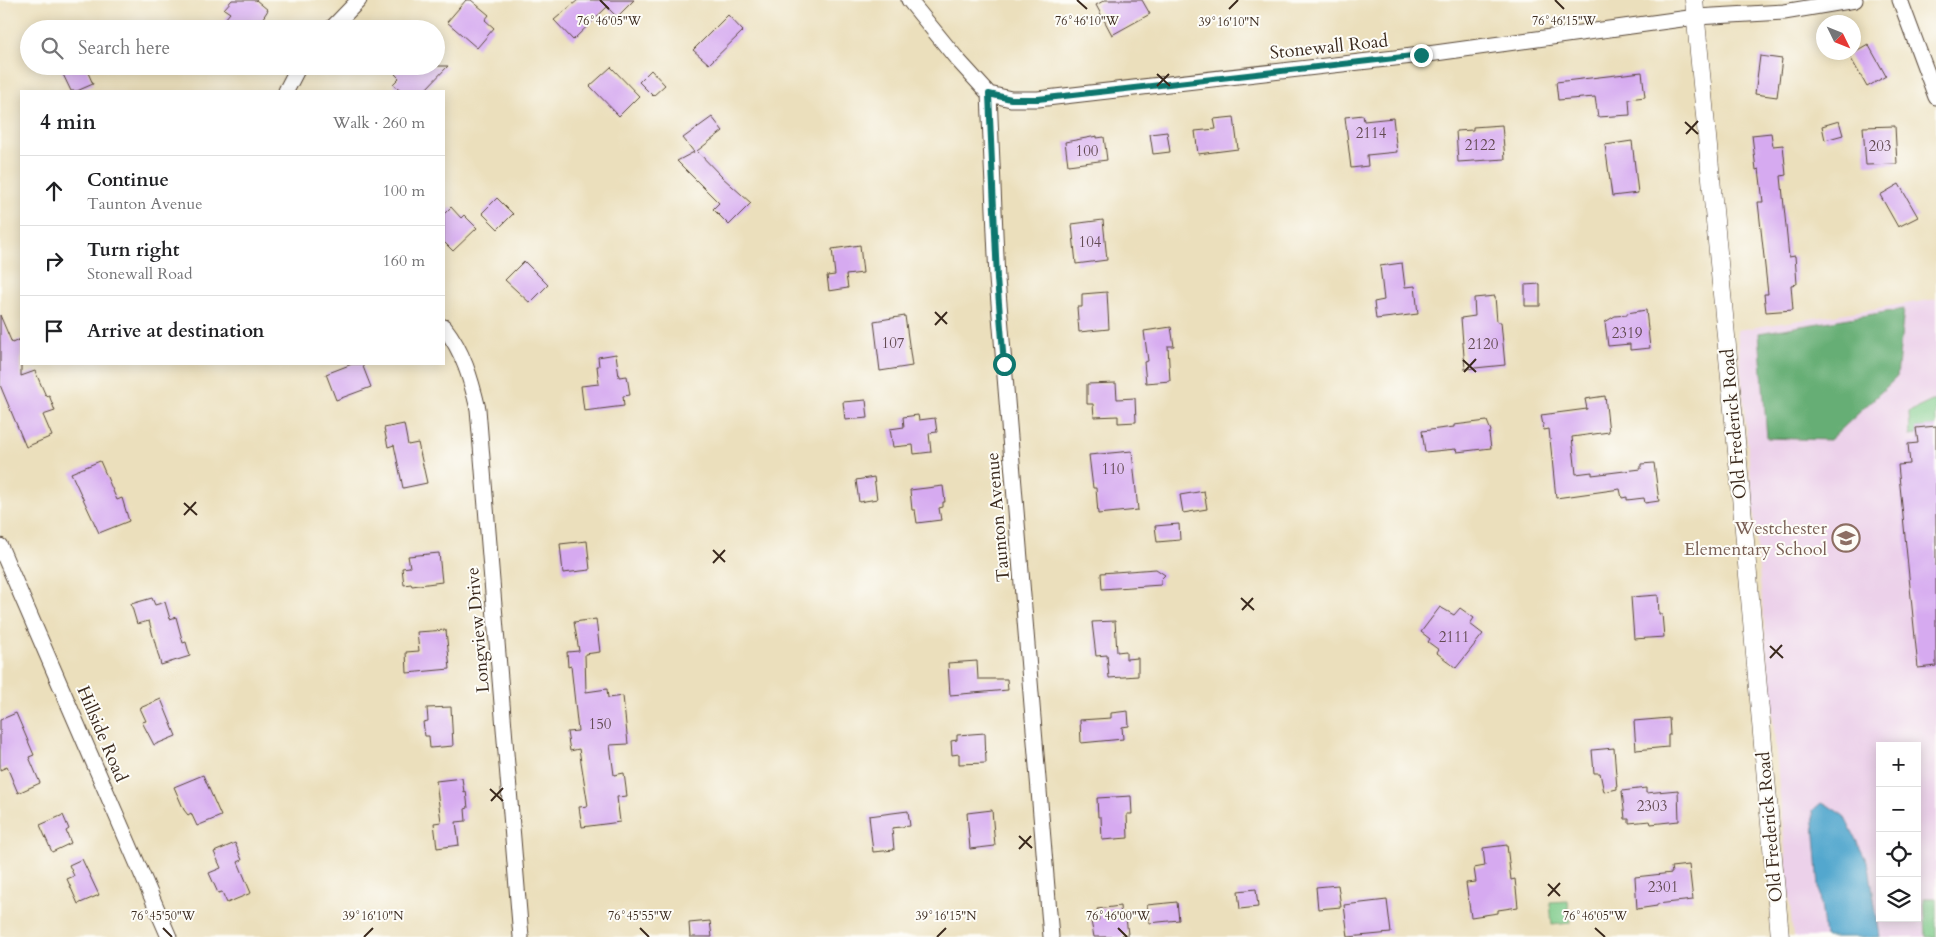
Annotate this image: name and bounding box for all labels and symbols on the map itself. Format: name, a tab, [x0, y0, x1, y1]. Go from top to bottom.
text: 76°46'05"W	[577, 13, 642, 29]
text: 76°46'10"W	[1055, 13, 1120, 29]
text: 76°46'15"W	[1532, 13, 1597, 29]
text: 39°16'10"N	[1199, 14, 1260, 30]
north arrow	[1816, 15, 1861, 60]
street label: Stonewall Road	[1269, 28, 1390, 66]
route end	[1410, 44, 1433, 67]
house number: 2114	[1356, 123, 1387, 143]
house number: 2122	[1465, 135, 1496, 155]
house number: 203	[1868, 136, 1892, 156]
house number: 100	[1075, 141, 1099, 161]
house number: 104	[1078, 232, 1102, 252]
house number: 2319	[1612, 323, 1643, 343]
house number: 107	[881, 333, 905, 353]
house number: 2120	[1468, 334, 1499, 354]
street label: Old Frederick Road	[1715, 347, 1753, 500]
route start	[993, 353, 1016, 376]
street label: Taunton Avenue	[980, 451, 1016, 583]
house number: 110	[1101, 459, 1125, 479]
place label: Westchester Elementary School	[1684, 516, 1827, 562]
school or university icon: Westchester Elementary School	[1831, 523, 1861, 553]
street label: Longview Drive	[460, 566, 496, 694]
house number: 2111	[1439, 627, 1469, 647]
street label: Hillside Road	[70, 682, 134, 786]
house number: 150	[588, 714, 612, 734]
street label: Old Frederick Road	[1751, 750, 1789, 903]
house number: 2303	[1637, 796, 1667, 816]
house number: 2301	[1648, 877, 1678, 897]
text: 76°45'50"W	[131, 908, 196, 924]
text: 39°16'10"N	[343, 908, 404, 924]
text: 76°45'55"W	[608, 908, 673, 924]
text: 39°16'15"N	[916, 908, 977, 924]
text: 76°46'00"W	[1086, 908, 1151, 924]
text: 76°46'05"W	[1563, 908, 1628, 924]

